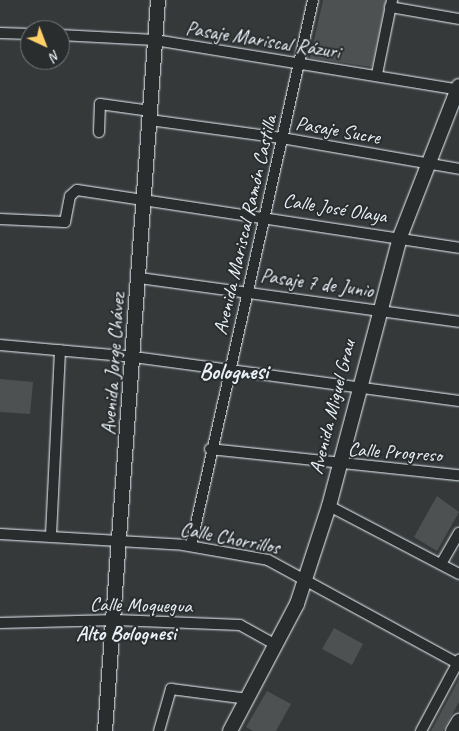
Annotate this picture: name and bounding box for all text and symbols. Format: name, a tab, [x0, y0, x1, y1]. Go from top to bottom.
street label: Pasaje Mariscal Rázuri	[184, 16, 342, 64]
north arrow	[20, 20, 70, 70]
text: N	[46, 46, 64, 65]
street label: Pasaje Sucre	[294, 111, 382, 149]
street label: Avenida Mariscal Ramón Castilla	[208, 114, 282, 336]
street label: Calle José Olaya	[281, 188, 389, 228]
street label: Pasaje 7 de Junio	[259, 263, 375, 303]
street label: Avenida Jorge Chávez	[96, 292, 130, 436]
street label: Avenida Miguel Grau	[304, 338, 360, 476]
district label: Bolognesi	[200, 360, 268, 386]
street label: Calle Progreso	[347, 437, 443, 467]
street label: Calle Chorrillos	[178, 517, 282, 559]
street label: Calle Moquegua	[90, 592, 192, 618]
district label: Alto Bolognesi	[76, 620, 176, 646]

